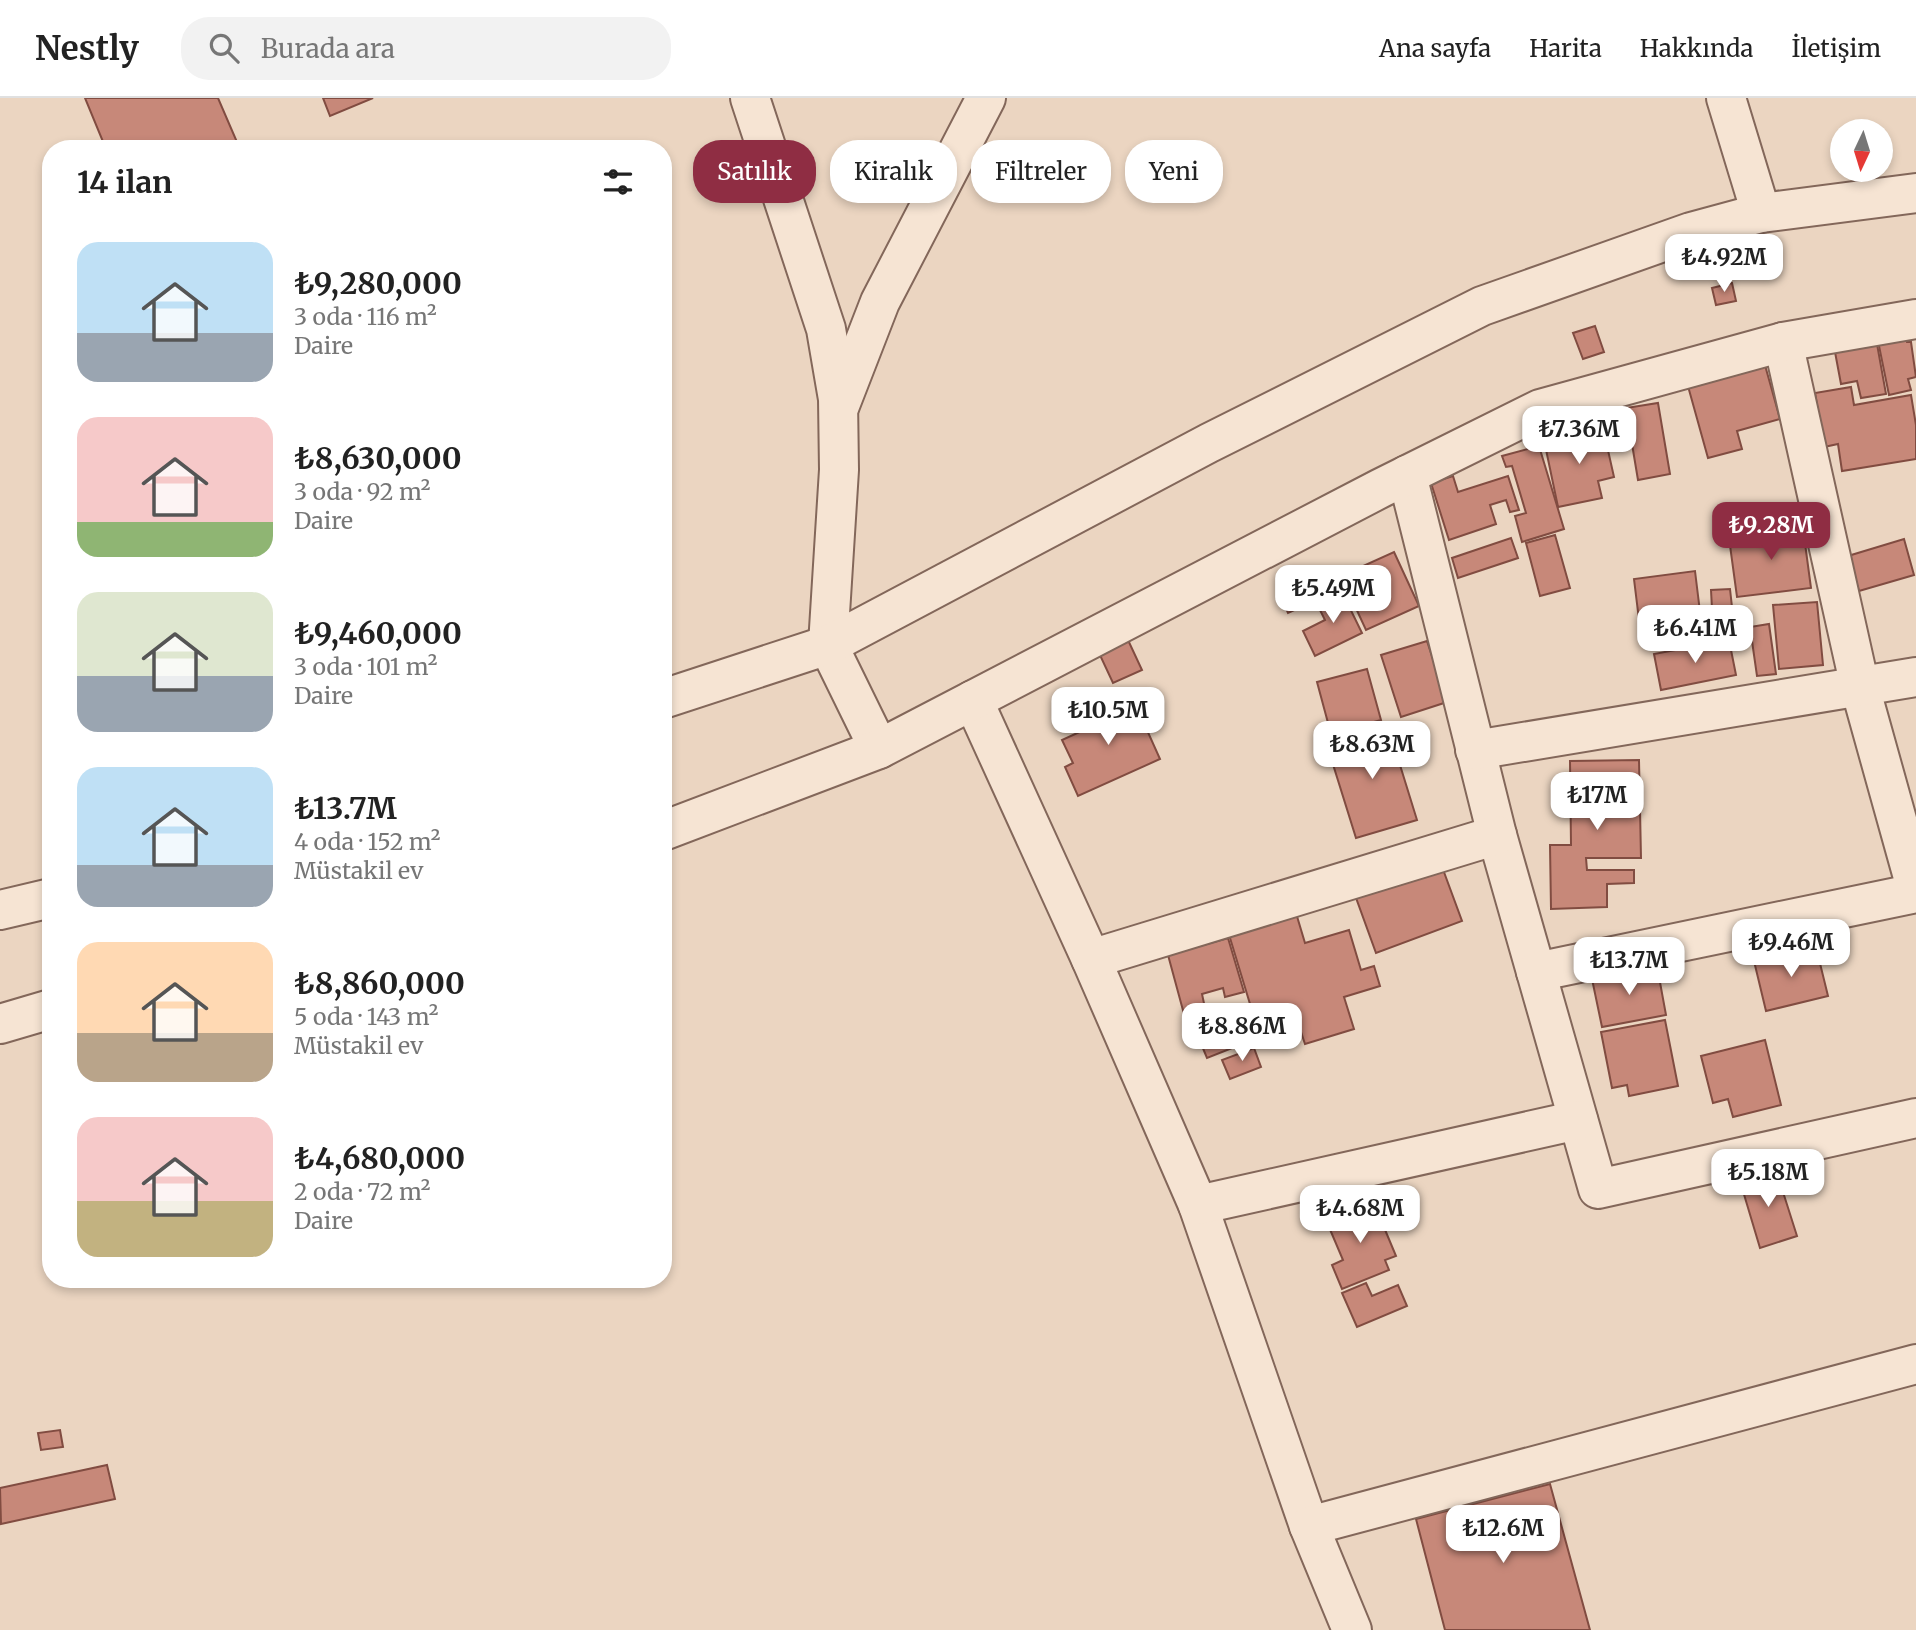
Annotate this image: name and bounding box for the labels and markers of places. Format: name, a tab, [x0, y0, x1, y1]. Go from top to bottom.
pin: ₺4.92M	[1667, 234, 1781, 294]
pin: ₺7.36M	[1522, 406, 1636, 466]
pin: ₺9.28M	[1714, 503, 1828, 562]
pin: ₺5.49M	[1276, 566, 1390, 625]
pin: ₺6.41M	[1638, 606, 1752, 665]
pin: ₺10.5M	[1051, 688, 1165, 747]
pin: ₺8.63M	[1315, 722, 1429, 781]
pin: ₺17M	[1556, 772, 1638, 832]
pin: ₺9.46M	[1734, 920, 1848, 979]
pin: ₺13.7M	[1572, 937, 1686, 997]
pin: ₺8.86M	[1185, 1004, 1299, 1063]
pin: ₺5.18M	[1711, 1150, 1825, 1209]
pin: ₺4.68M	[1303, 1186, 1417, 1245]
pin: ₺12.6M	[1446, 1506, 1560, 1565]

